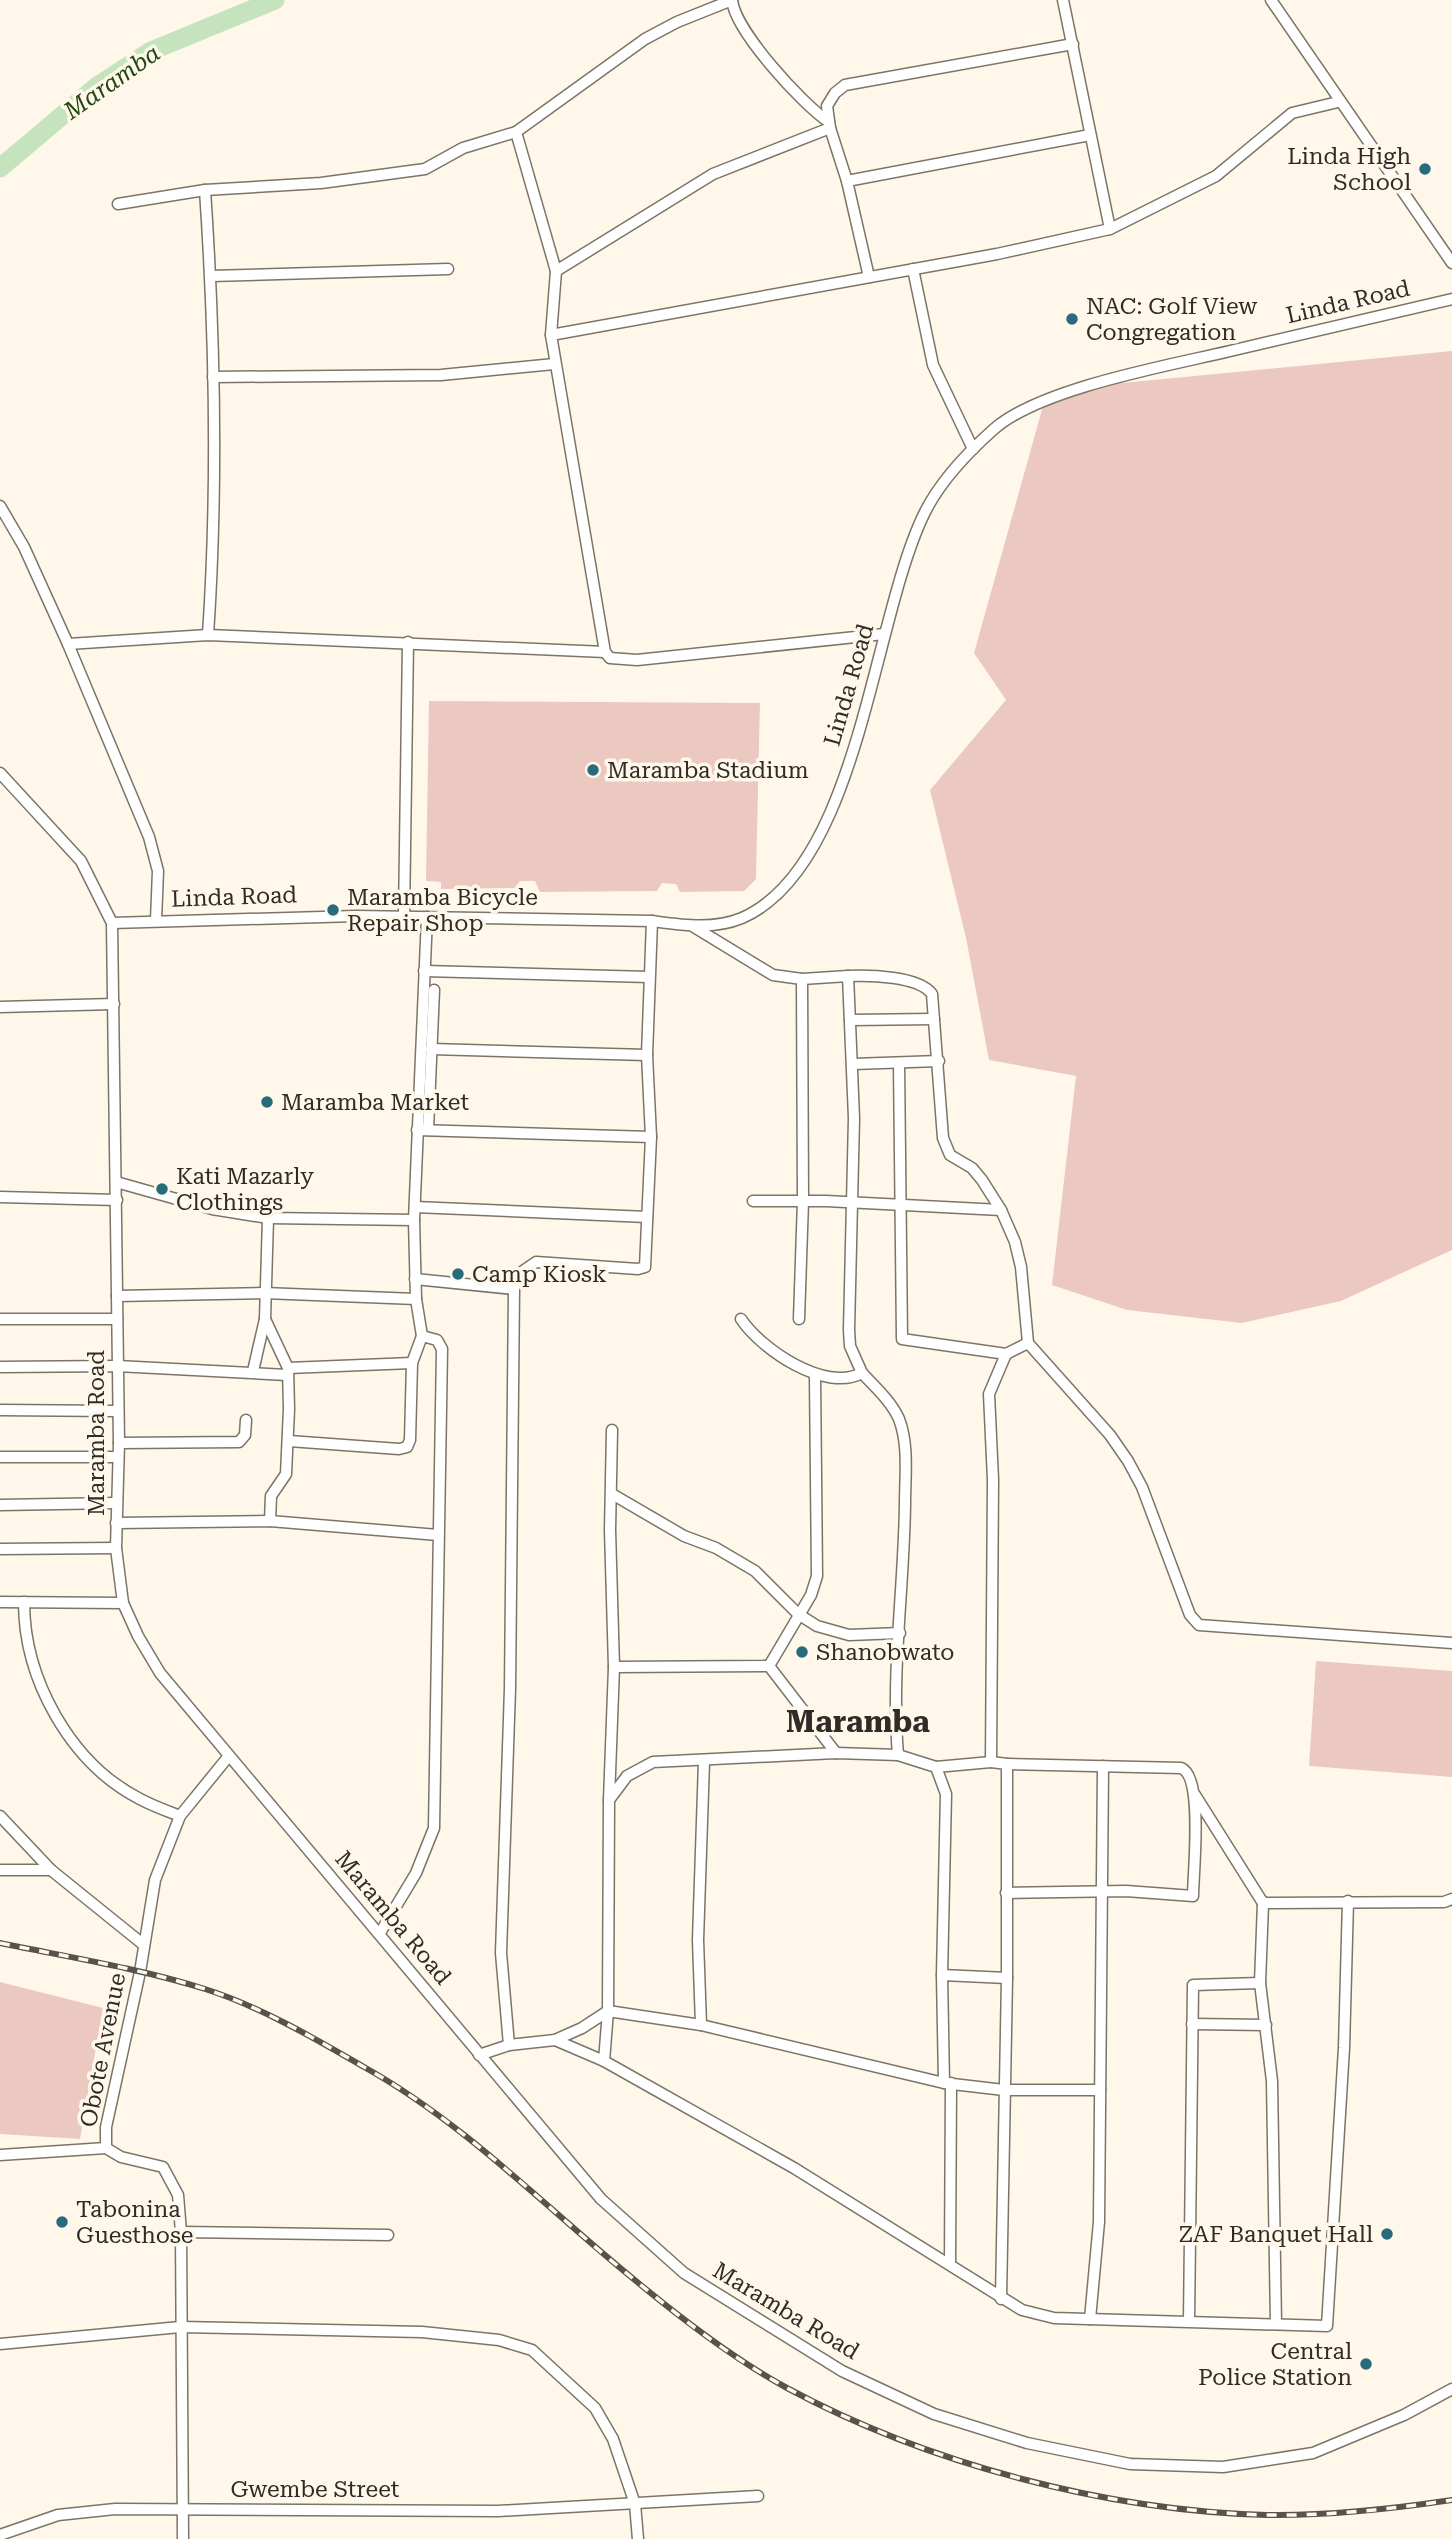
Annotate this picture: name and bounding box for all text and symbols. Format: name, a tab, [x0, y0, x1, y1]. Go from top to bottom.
water label: Maramba	[58, 39, 165, 126]
place label: Linda High School	[1287, 143, 1411, 196]
marker: Linda High School	[1417, 161, 1433, 177]
street label: Linda Road	[1284, 275, 1413, 329]
place label: NAC: Golf View Congregation	[1086, 293, 1257, 346]
marker: NAC: Golf View Congregation	[1064, 311, 1080, 327]
street label: Linda Road	[819, 620, 879, 749]
place label: Maramba Stadium	[607, 757, 809, 784]
marker: Maramba Stadium	[585, 762, 601, 778]
street label: Linda Road	[171, 881, 298, 913]
place label: Maramba Bicycle Repair Shop	[347, 884, 538, 937]
marker: Maramba Bicycle Repair Shop	[325, 902, 341, 918]
place label: Maramba Market	[281, 1089, 469, 1116]
marker: Maramba Market	[259, 1094, 275, 1110]
place label: Kati Mazarly Clothings	[176, 1163, 314, 1216]
marker: Kati Mazarly Clothings	[154, 1181, 170, 1197]
place label: Camp Kiosk	[472, 1261, 607, 1288]
marker: Camp Kiosk	[450, 1266, 466, 1282]
street label: Maramba Road	[83, 1350, 110, 1516]
place label: Shanobwato	[816, 1639, 954, 1666]
marker: Shanobwato	[794, 1644, 810, 1660]
district label: Maramba	[786, 1704, 930, 1739]
street label: Maramba Road	[329, 1846, 457, 1990]
street label: Obote Avenue	[75, 1971, 131, 2129]
place label: Tabonina Guesthose	[76, 2196, 193, 2249]
marker: Tabonina Guesthose	[54, 2214, 70, 2230]
place label: ZAF Banquet Hall	[1179, 2221, 1373, 2248]
marker: ZAF Banquet Hall	[1379, 2226, 1395, 2242]
street label: Maramba Road	[708, 2257, 864, 2365]
place label: Central Police Station	[1198, 2338, 1352, 2391]
marker: Central Police Station	[1358, 2356, 1374, 2372]
street label: Gwembe Street	[231, 2476, 400, 2503]

